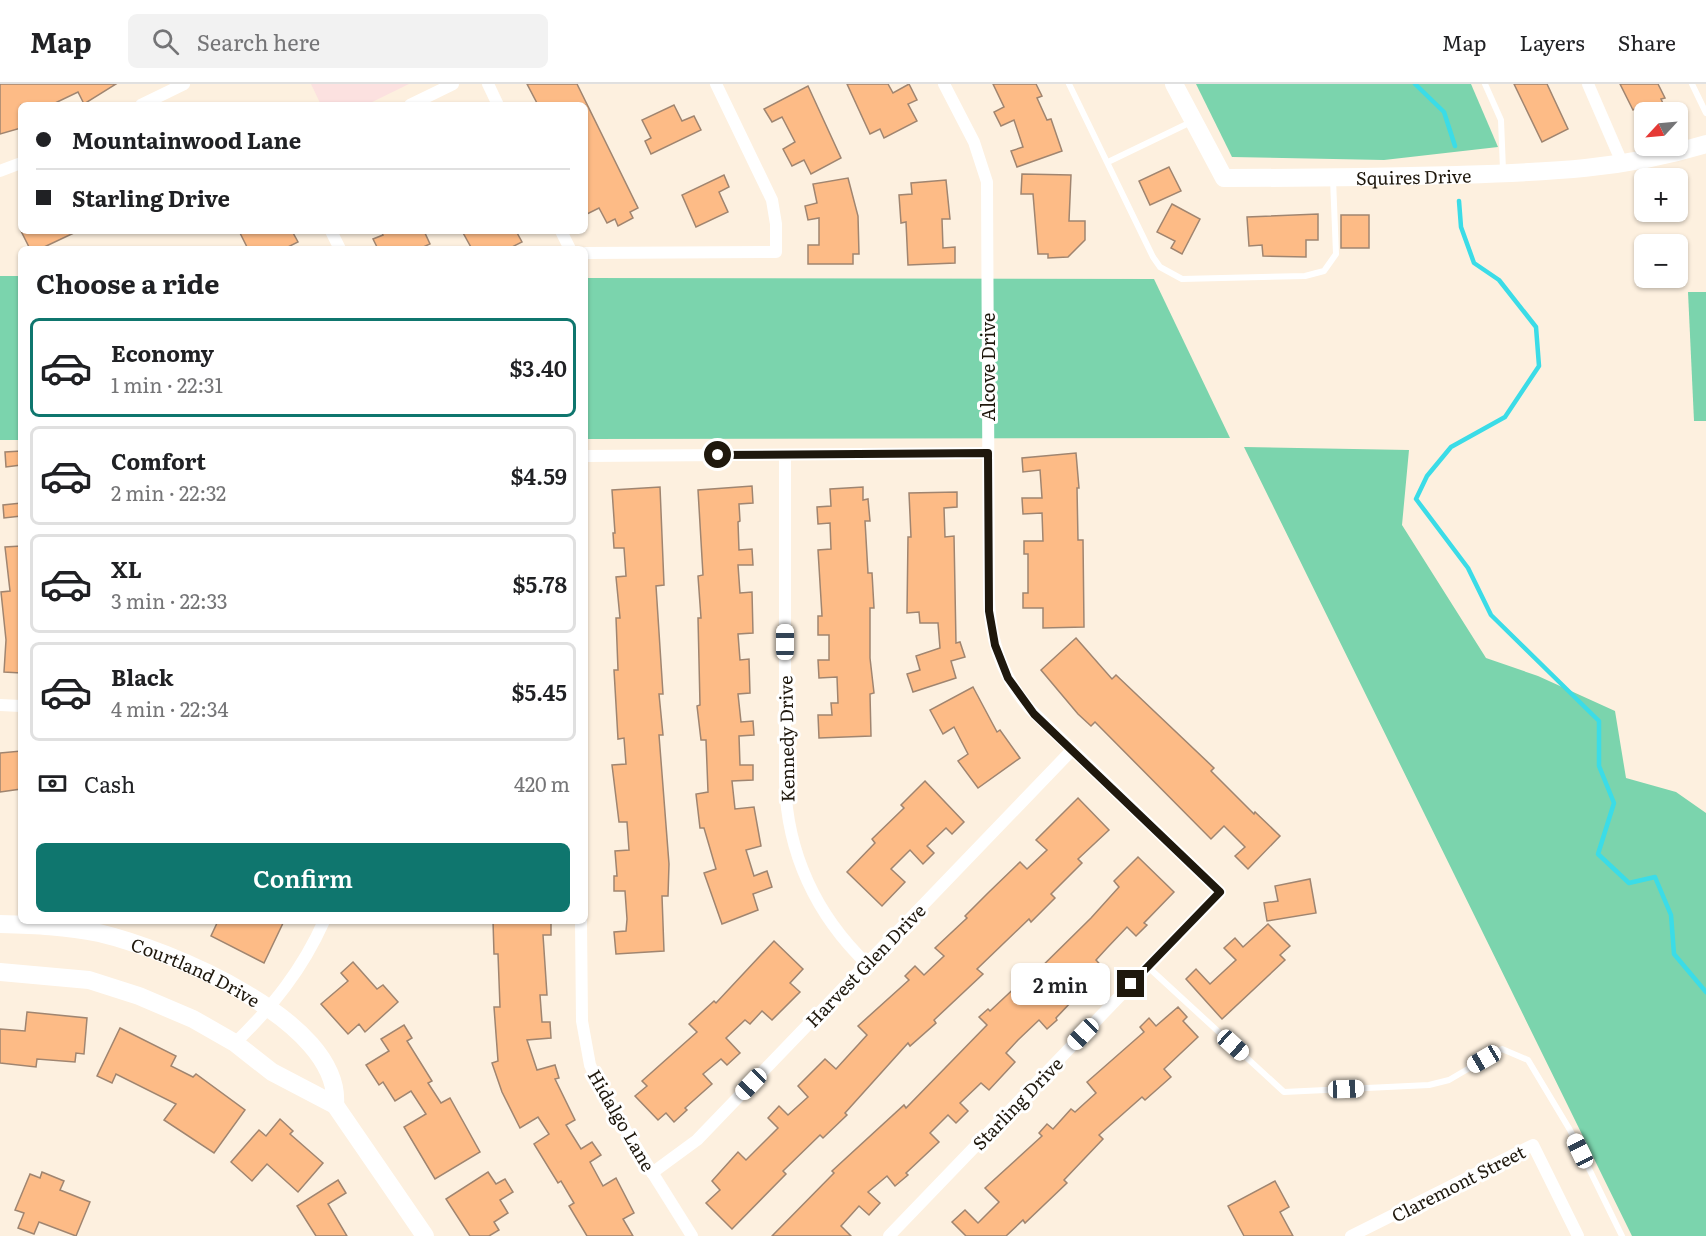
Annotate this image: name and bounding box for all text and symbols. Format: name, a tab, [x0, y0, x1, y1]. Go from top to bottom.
search box	[128, 14, 548, 68]
text: Map	[30, 20, 92, 62]
icon: search	[149, 25, 182, 58]
text: Search here	[197, 25, 320, 58]
text: Map	[1442, 26, 1487, 57]
text: Layers	[1520, 26, 1585, 57]
text: Share	[1618, 26, 1676, 57]
north arrow	[1634, 102, 1688, 156]
map controls	[1634, 102, 1688, 288]
text: Mountainwood Lane	[72, 123, 301, 156]
street label: Squires Drive	[1356, 161, 1472, 191]
button: +	[1634, 168, 1688, 222]
text: Starling Drive	[72, 181, 230, 214]
button: −	[1634, 234, 1688, 288]
text: Choose a ride	[36, 262, 219, 302]
street label: Alcove Drive	[974, 313, 1001, 421]
text: Economy	[111, 336, 214, 369]
icon: car	[39, 341, 93, 395]
text: $3.40	[510, 351, 567, 384]
text: 1 min · 22:31	[111, 369, 223, 399]
route start	[704, 441, 731, 468]
text: Comfort	[111, 444, 206, 477]
icon: car	[39, 449, 93, 503]
text: $4.59	[510, 459, 567, 492]
text: 2 min · 22:32	[111, 477, 226, 507]
text: XL	[111, 552, 142, 585]
icon: car	[39, 557, 93, 611]
text: $5.78	[513, 567, 567, 600]
text: 3 min · 22:33	[111, 585, 228, 615]
car	[776, 624, 794, 660]
text: Black	[111, 660, 173, 693]
icon: car	[39, 665, 93, 719]
text: $5.45	[512, 675, 567, 708]
street label: Kennedy Drive	[771, 675, 801, 803]
text: 4 min · 22:34	[111, 693, 228, 723]
icon: cash	[36, 767, 69, 800]
text: Cash	[84, 767, 135, 800]
text: 420 m	[514, 768, 570, 798]
button: Confirm	[36, 843, 570, 912]
street label: Harvest Glen Drive	[799, 897, 931, 1033]
street label: Courtland Drive	[128, 930, 266, 1013]
callout: 2 min	[1011, 963, 1110, 1005]
text: 2 min	[1033, 969, 1088, 999]
route end	[1117, 970, 1144, 997]
car	[1064, 1015, 1102, 1053]
car	[1214, 1026, 1252, 1064]
car	[1464, 1042, 1504, 1076]
street label: Starling Drive	[966, 1050, 1068, 1156]
street label: Hidalgo Lane	[582, 1064, 662, 1176]
car	[732, 1065, 770, 1103]
car	[1328, 1079, 1364, 1099]
car	[1564, 1131, 1596, 1171]
street label: Claremont Street	[1386, 1137, 1530, 1228]

